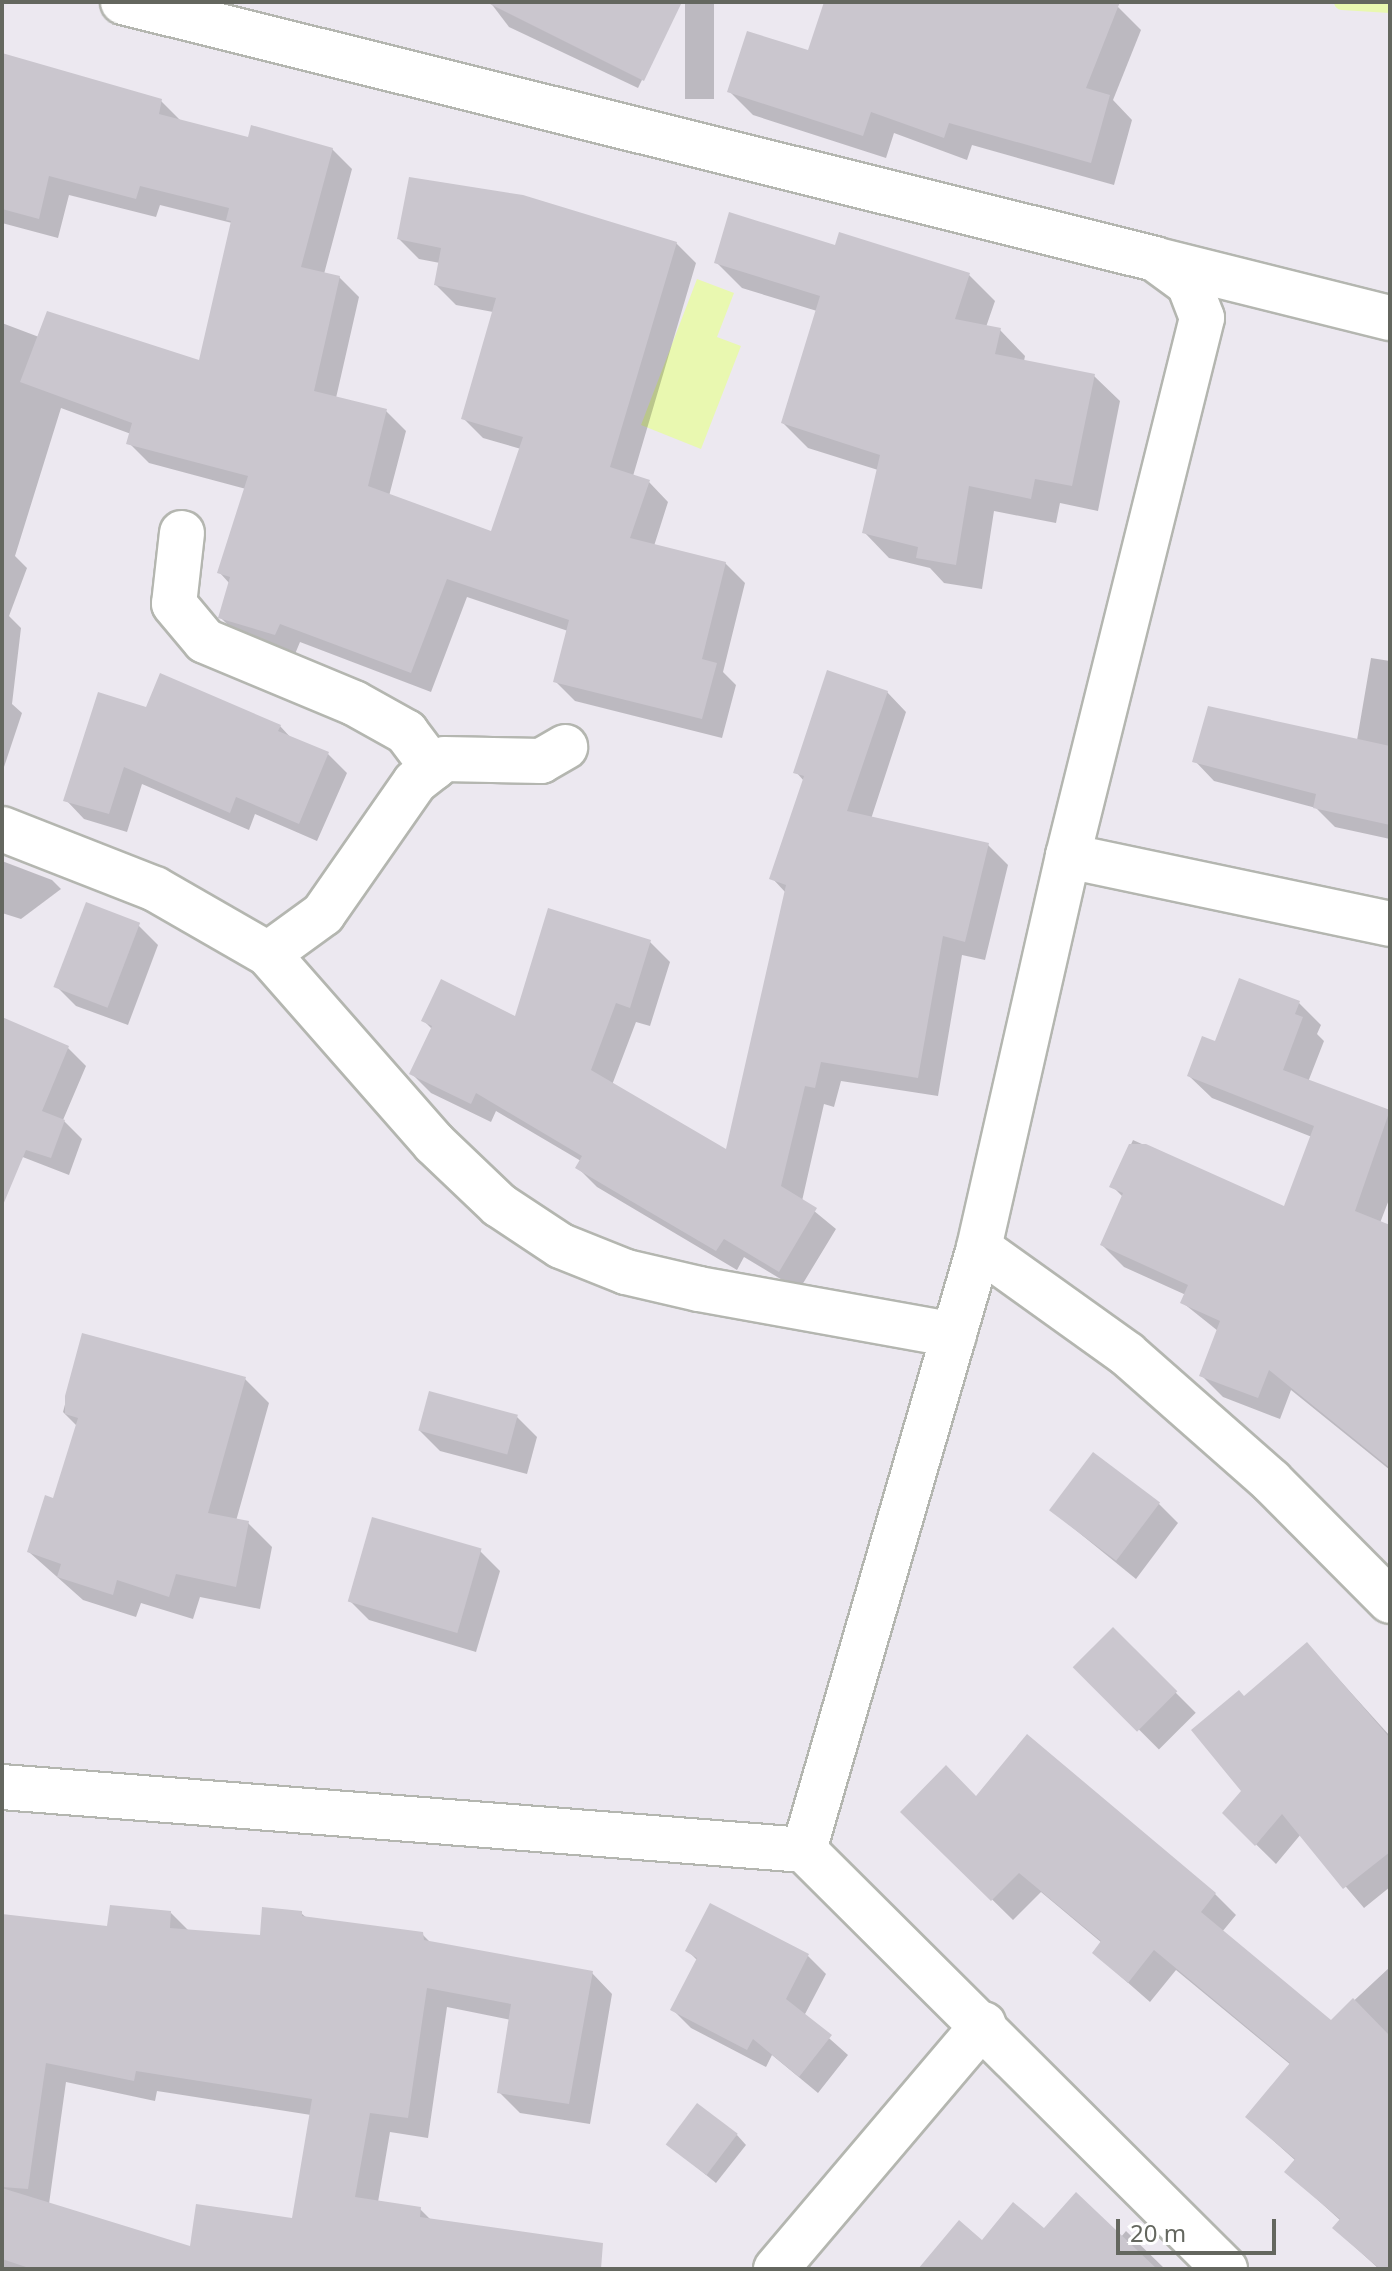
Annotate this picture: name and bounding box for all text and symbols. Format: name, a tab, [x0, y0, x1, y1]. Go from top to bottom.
scale bar	[1120, 2203, 1280, 2253]
text: 20 m	[1130, 2216, 1186, 2249]

